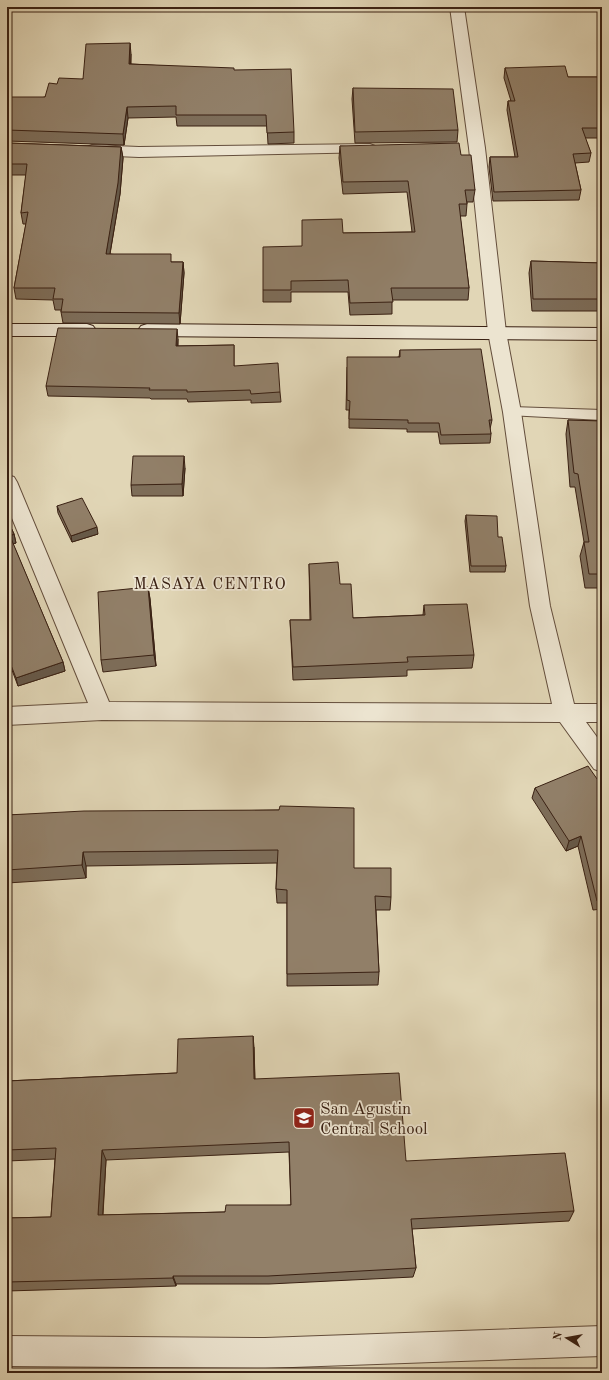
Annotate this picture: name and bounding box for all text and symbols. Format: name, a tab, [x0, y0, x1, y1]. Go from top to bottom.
district label: MASAYA CENTRO	[133, 577, 287, 593]
place label: San Agustin Central School	[320, 1101, 428, 1138]
school or university icon: San Agustin Central School	[291, 1105, 317, 1131]
north arrow	[547, 1318, 587, 1358]
text: N	[552, 1331, 565, 1342]

